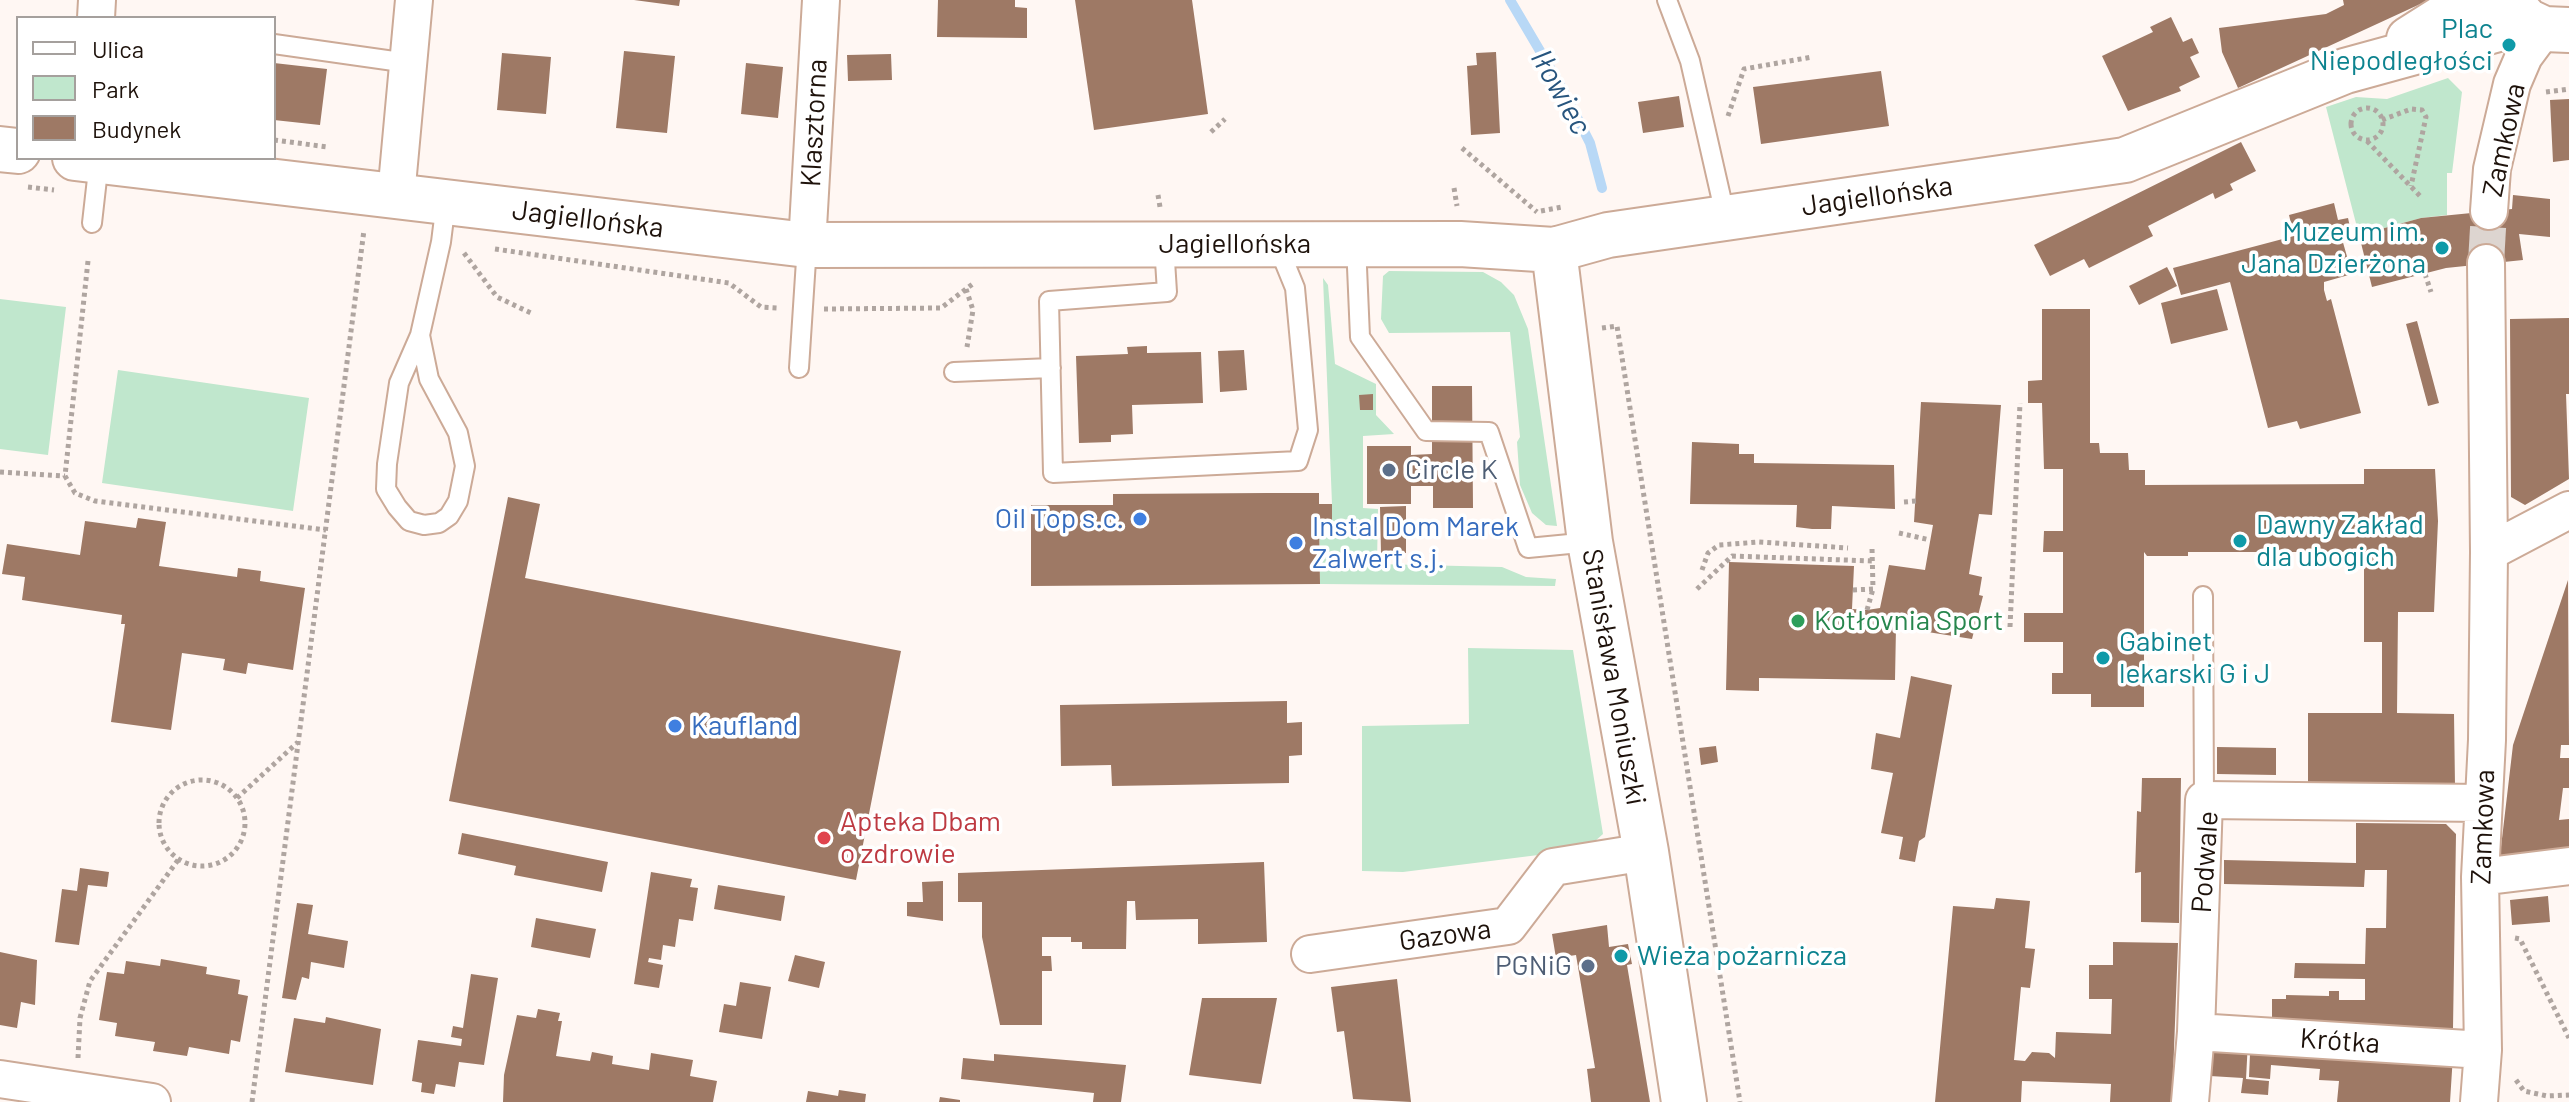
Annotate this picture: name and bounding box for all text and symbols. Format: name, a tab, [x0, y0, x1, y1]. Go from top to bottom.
place label: Plac Niepodległości	[2310, 12, 2493, 78]
legend	[16, 16, 276, 160]
text: Ulica	[92, 34, 144, 63]
marker: Plac Niepodległości	[2500, 36, 2518, 54]
water label: Iłowiec	[1523, 43, 1599, 141]
street label: Klasztorna	[794, 58, 834, 188]
text: Park	[92, 74, 139, 103]
street label: Zamkowa	[2476, 80, 2532, 200]
text: Budynek	[92, 114, 181, 143]
street label: Jagiellońska	[1799, 169, 1955, 223]
street label: Jagiellońska	[510, 193, 666, 245]
place label: Muzeum im. Jana Dzierżona	[2241, 215, 2426, 281]
street label: Jagiellońska	[1159, 227, 1311, 261]
marker: Muzeum im. Jana Dzierżona	[2433, 239, 2451, 257]
place label: Circle K	[1405, 453, 1498, 487]
marker: Circle K	[1380, 461, 1398, 479]
place label: Oil Top s.c.	[995, 502, 1124, 536]
place label: Dawny Zakład dla ubogich	[2256, 508, 2424, 574]
marker: Oil Top s.c.	[1131, 510, 1149, 528]
place label: Instal Dom Marek Zalwert s.j.	[1312, 510, 1519, 576]
marker: Dawny Zakład dla ubogich	[2231, 532, 2249, 550]
marker: Instal Dom Marek Zalwert s.j.	[1287, 534, 1305, 552]
street label: Stanisława Moniuszki	[1575, 546, 1653, 808]
place label: Kotłovnia Sport	[1814, 604, 2003, 638]
marker: Kotłovnia Sport	[1789, 612, 1807, 630]
place label: Gabinet lekarski G i J	[2119, 625, 2270, 691]
marker: Gabinet lekarski G i J	[2094, 649, 2112, 667]
place label: Kaufland	[691, 709, 798, 743]
marker: Kaufland	[666, 717, 684, 735]
street label: Zamkowa	[2464, 769, 2502, 885]
place label: Apteka Dbam o zdrowie	[840, 805, 1001, 871]
street label: Podwale	[2185, 810, 2225, 914]
marker: Apteka Dbam o zdrowie	[815, 829, 833, 847]
street label: Gazowa	[1397, 912, 1493, 958]
place label: Wieża pożarnicza	[1637, 939, 1847, 973]
marker: Wieża pożarnicza	[1612, 947, 1630, 965]
place label: PGNiG	[1495, 949, 1572, 983]
marker: PGNiG	[1579, 957, 1597, 975]
street label: Krótka	[2299, 1021, 2381, 1061]

